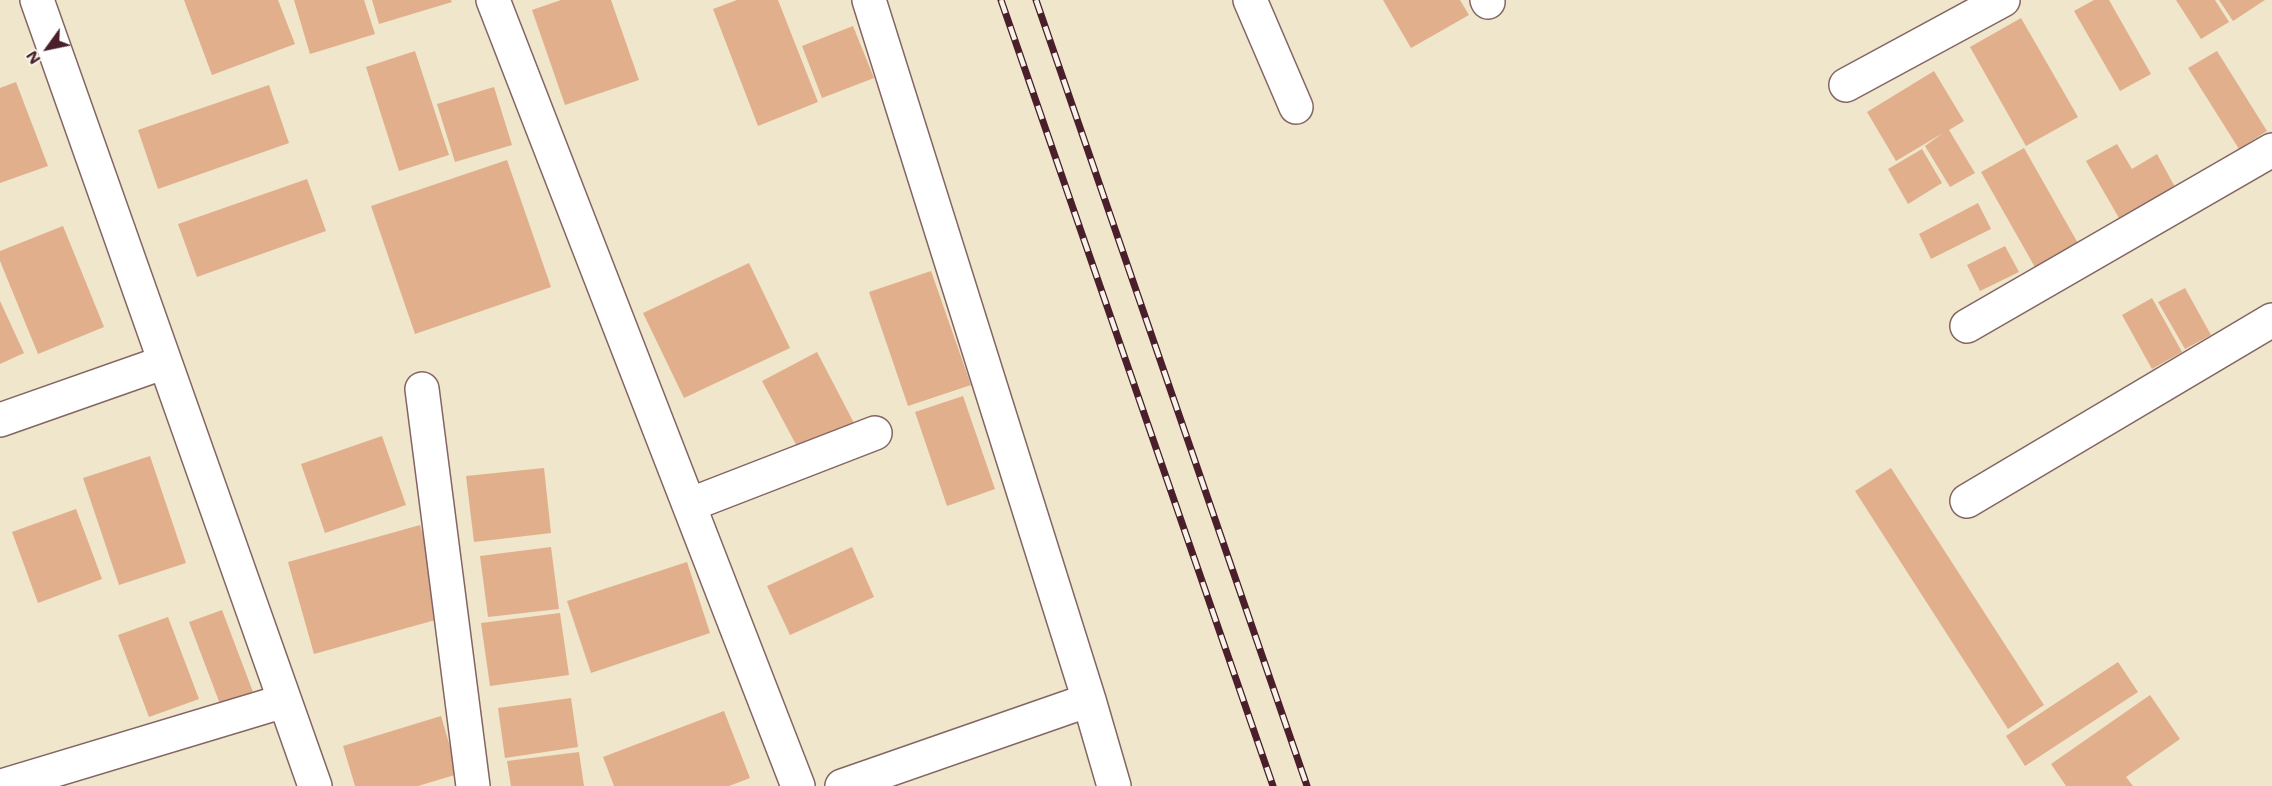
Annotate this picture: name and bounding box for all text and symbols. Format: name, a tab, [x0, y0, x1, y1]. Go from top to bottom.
north arrow	[18, 18, 78, 78]
text: N	[20, 47, 45, 69]

